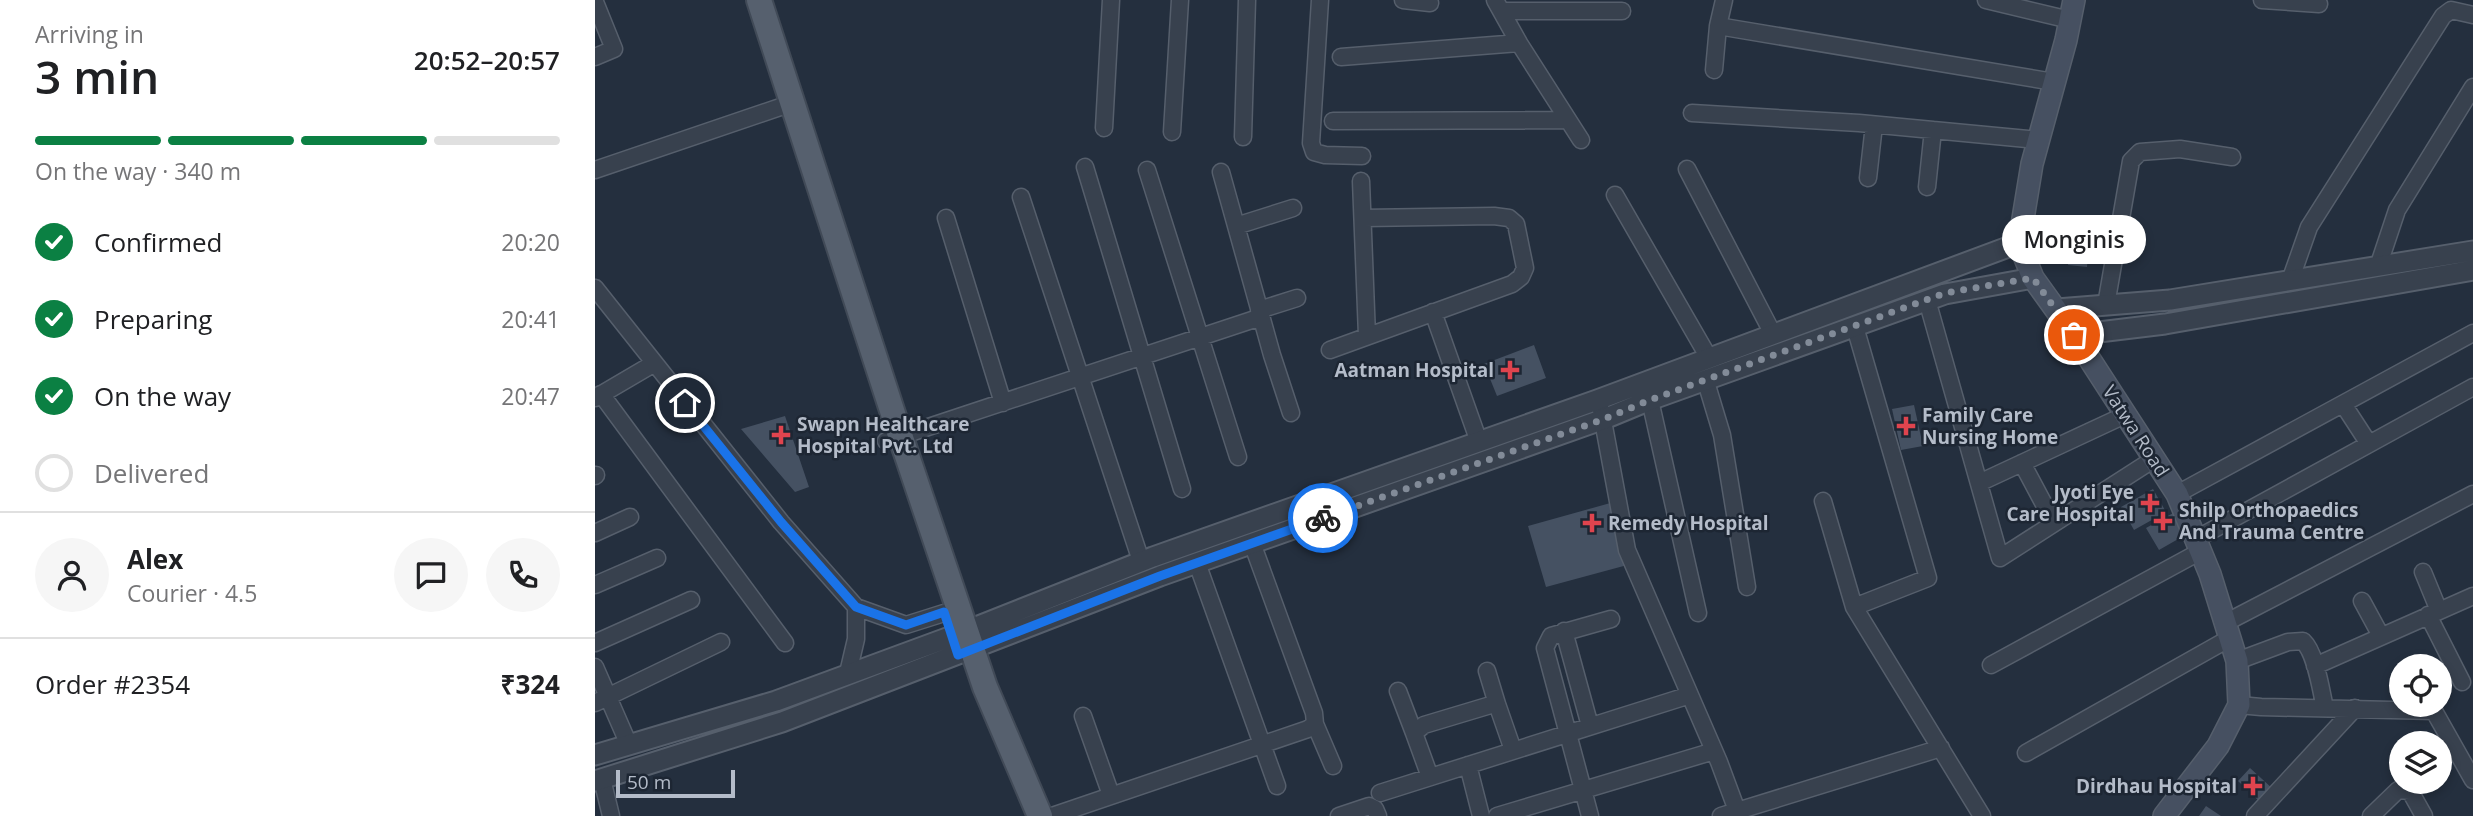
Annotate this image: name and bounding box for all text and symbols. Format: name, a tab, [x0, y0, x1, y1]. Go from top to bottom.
text: Arriving in	[35, 18, 144, 50]
text: 20:52–20:57	[414, 42, 560, 78]
text: 3 min	[35, 45, 159, 107]
text: On the way · 340 m	[35, 155, 241, 187]
callout: Monginis	[2002, 216, 2146, 265]
icon: check	[35, 223, 73, 261]
text: Monginis	[2023, 223, 2125, 255]
text: Confirmed	[94, 224, 222, 260]
text: 20:20	[501, 226, 560, 258]
icon: check	[35, 300, 73, 338]
text: Preparing	[94, 301, 212, 337]
text: 20:41	[501, 303, 560, 335]
pin	[2044, 305, 2104, 365]
icon: bag	[2055, 316, 2093, 354]
place label: Aatman Hospital	[1335, 357, 1494, 383]
marker: Aatman Hospital	[1500, 360, 1520, 380]
pin	[655, 373, 715, 433]
icon: check	[35, 377, 73, 415]
text: On the way	[94, 378, 231, 414]
text: 20:47	[501, 380, 560, 412]
street label: Vatwa Road	[2097, 380, 2175, 482]
icon: home	[666, 384, 704, 422]
place label: Family Care Nursing Home	[1922, 402, 2058, 450]
place label: Swapn Healthcare Hospital Pvt. Ltd	[797, 411, 970, 459]
marker: Family Care Nursing Home	[1896, 416, 1916, 436]
marker: Swapn Healthcare Hospital Pvt. Ltd	[771, 425, 791, 445]
text: Delivered	[94, 455, 209, 491]
place label: Jyoti Eye Care Hospital	[2007, 479, 2134, 527]
courier	[1288, 483, 1358, 553]
marker: Jyoti Eye Care Hospital	[2140, 493, 2160, 513]
place label: Shilp Orthopaedics And Trauma Centre	[2179, 497, 2364, 545]
icon: bike	[1304, 499, 1342, 537]
place label: Remedy Hospital	[1608, 510, 1769, 536]
marker: Shilp Orthopaedics And Trauma Centre	[2153, 511, 2173, 531]
marker: Remedy Hospital	[1582, 513, 1602, 533]
button: person	[35, 538, 109, 612]
button: chat	[394, 538, 468, 612]
button: phone	[486, 538, 560, 612]
text: Alex	[127, 541, 183, 577]
text: Courier · 4.5	[127, 577, 257, 609]
map controls	[2389, 654, 2452, 794]
button: locate	[2389, 654, 2452, 717]
text: Order #2354	[35, 666, 190, 702]
text: ₹324	[501, 666, 560, 702]
button: layers	[2389, 731, 2452, 794]
scale bar	[616, 767, 735, 799]
text: 50 m	[627, 769, 671, 795]
place label: Dirdhau Hospital	[2076, 773, 2237, 799]
marker: Dirdhau Hospital	[2243, 776, 2263, 796]

